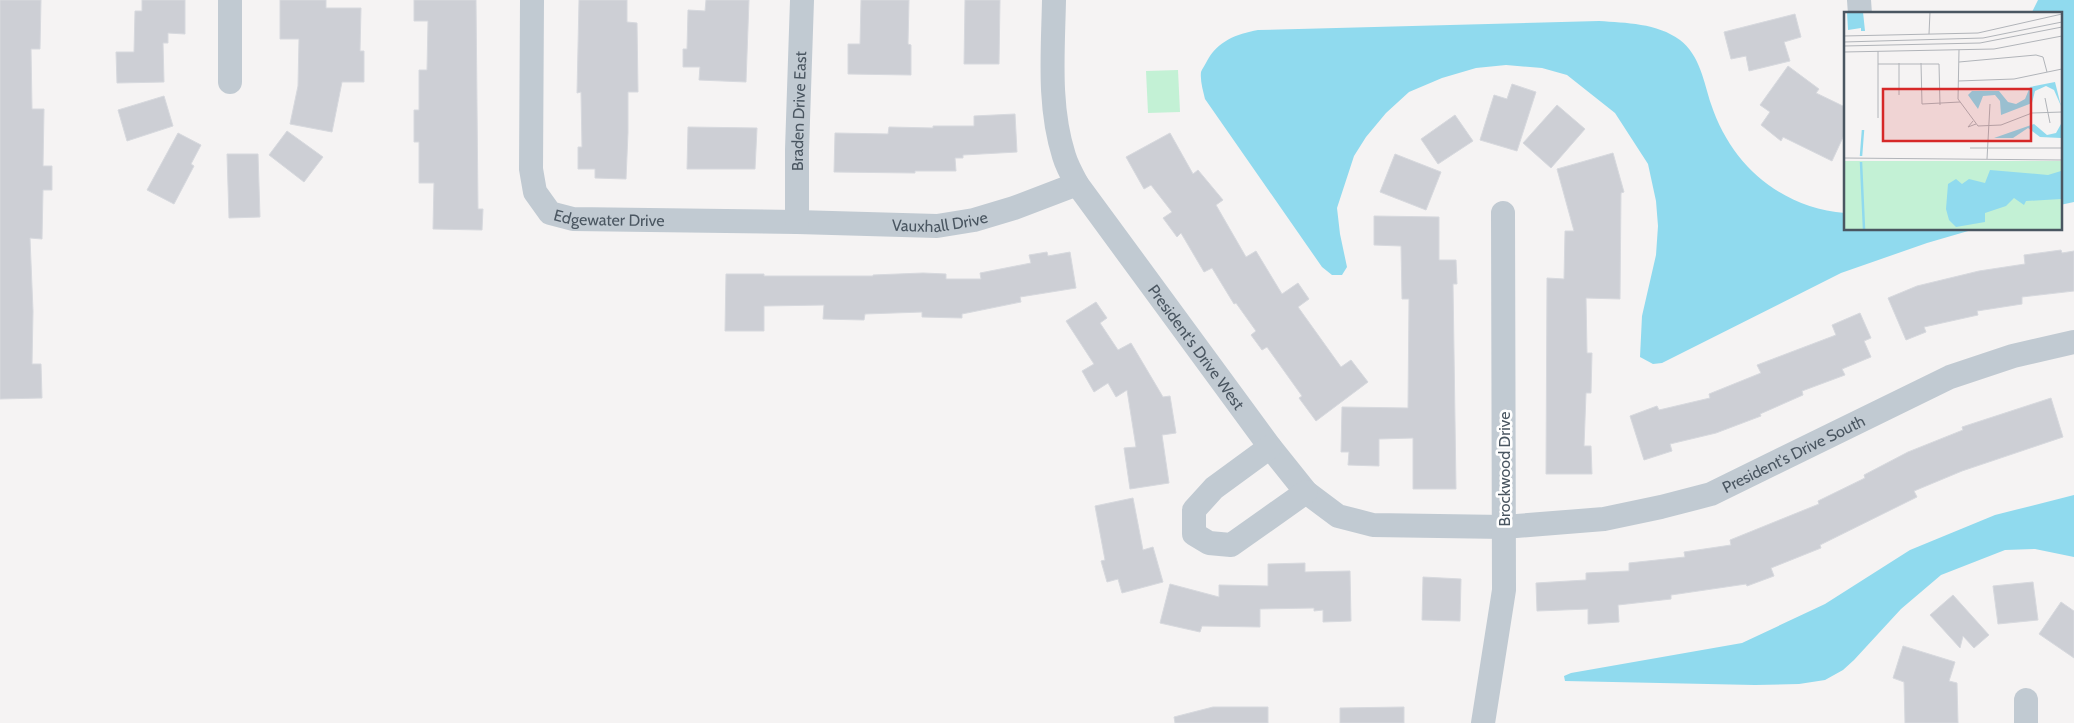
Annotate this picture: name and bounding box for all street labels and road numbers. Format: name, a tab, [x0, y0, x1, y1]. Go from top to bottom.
street label: Braden Drive East	[788, 50, 810, 171]
street label: Edgewater Drive	[552, 205, 665, 230]
street label: Vauxhall Drive	[892, 207, 990, 236]
street label: President's Drive West	[1144, 281, 1249, 414]
street label: Brockwood Drive	[1495, 411, 1514, 527]
street label: President's Drive South	[1719, 411, 1868, 497]

